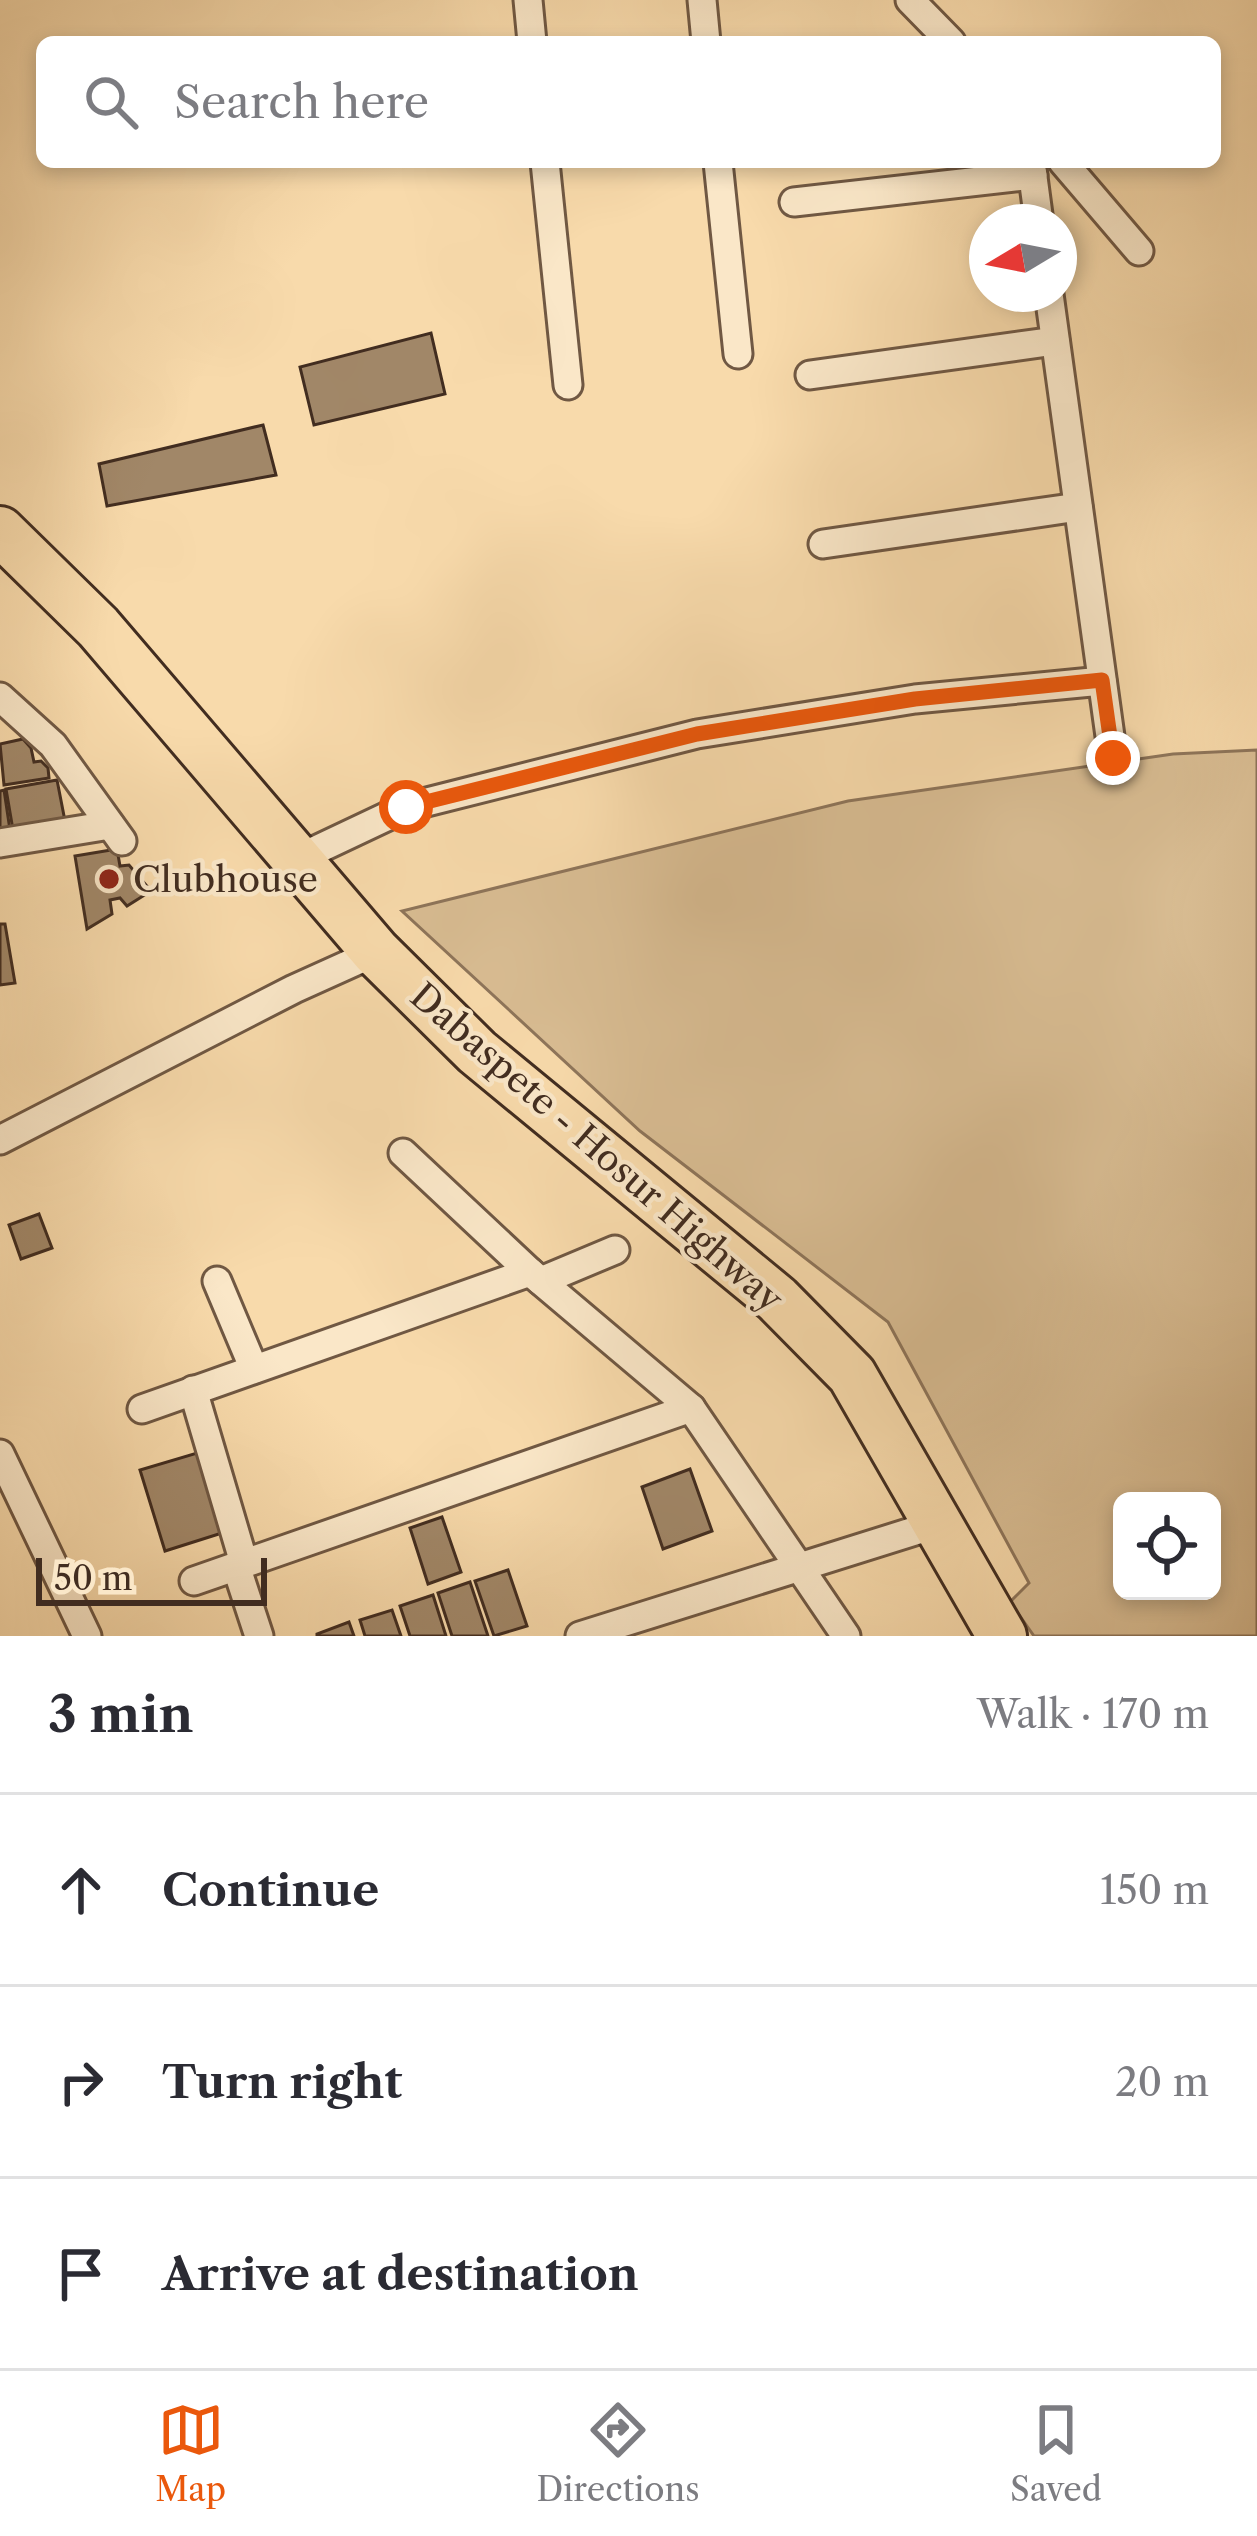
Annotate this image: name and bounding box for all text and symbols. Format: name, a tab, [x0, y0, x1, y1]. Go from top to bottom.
search box	[36, 36, 1221, 168]
icon: search	[78, 69, 144, 135]
text: Search here	[174, 74, 429, 130]
north arrow	[969, 204, 1077, 312]
route end	[1086, 731, 1140, 785]
route start	[379, 780, 433, 834]
place label: Clubhouse	[133, 857, 318, 901]
marker: Clubhouse	[96, 866, 122, 892]
street label: Dabaspete - Hosur Highway	[402, 973, 793, 1321]
map controls	[1113, 1492, 1221, 1600]
button: locate	[1113, 1492, 1221, 1600]
scale bar	[36, 1552, 267, 1605]
text: 50 m	[54, 1558, 132, 1599]
text: 3 min	[48, 1683, 194, 1745]
text: Walk · 170 m	[977, 1690, 1209, 1738]
icon: ahead	[48, 1857, 114, 1923]
text: Continue	[162, 1862, 379, 1918]
text: 150 m	[1100, 1866, 1209, 1914]
icon: right	[48, 2049, 114, 2115]
text: Turn right	[162, 2054, 402, 2110]
text: 20 m	[1115, 2058, 1209, 2106]
icon: arrive	[48, 2241, 114, 2307]
text: Arrive at destination	[162, 2246, 639, 2302]
tab: Map	[155, 2397, 226, 2510]
tab: Directions	[537, 2397, 700, 2510]
tab: Saved	[1010, 2397, 1102, 2510]

